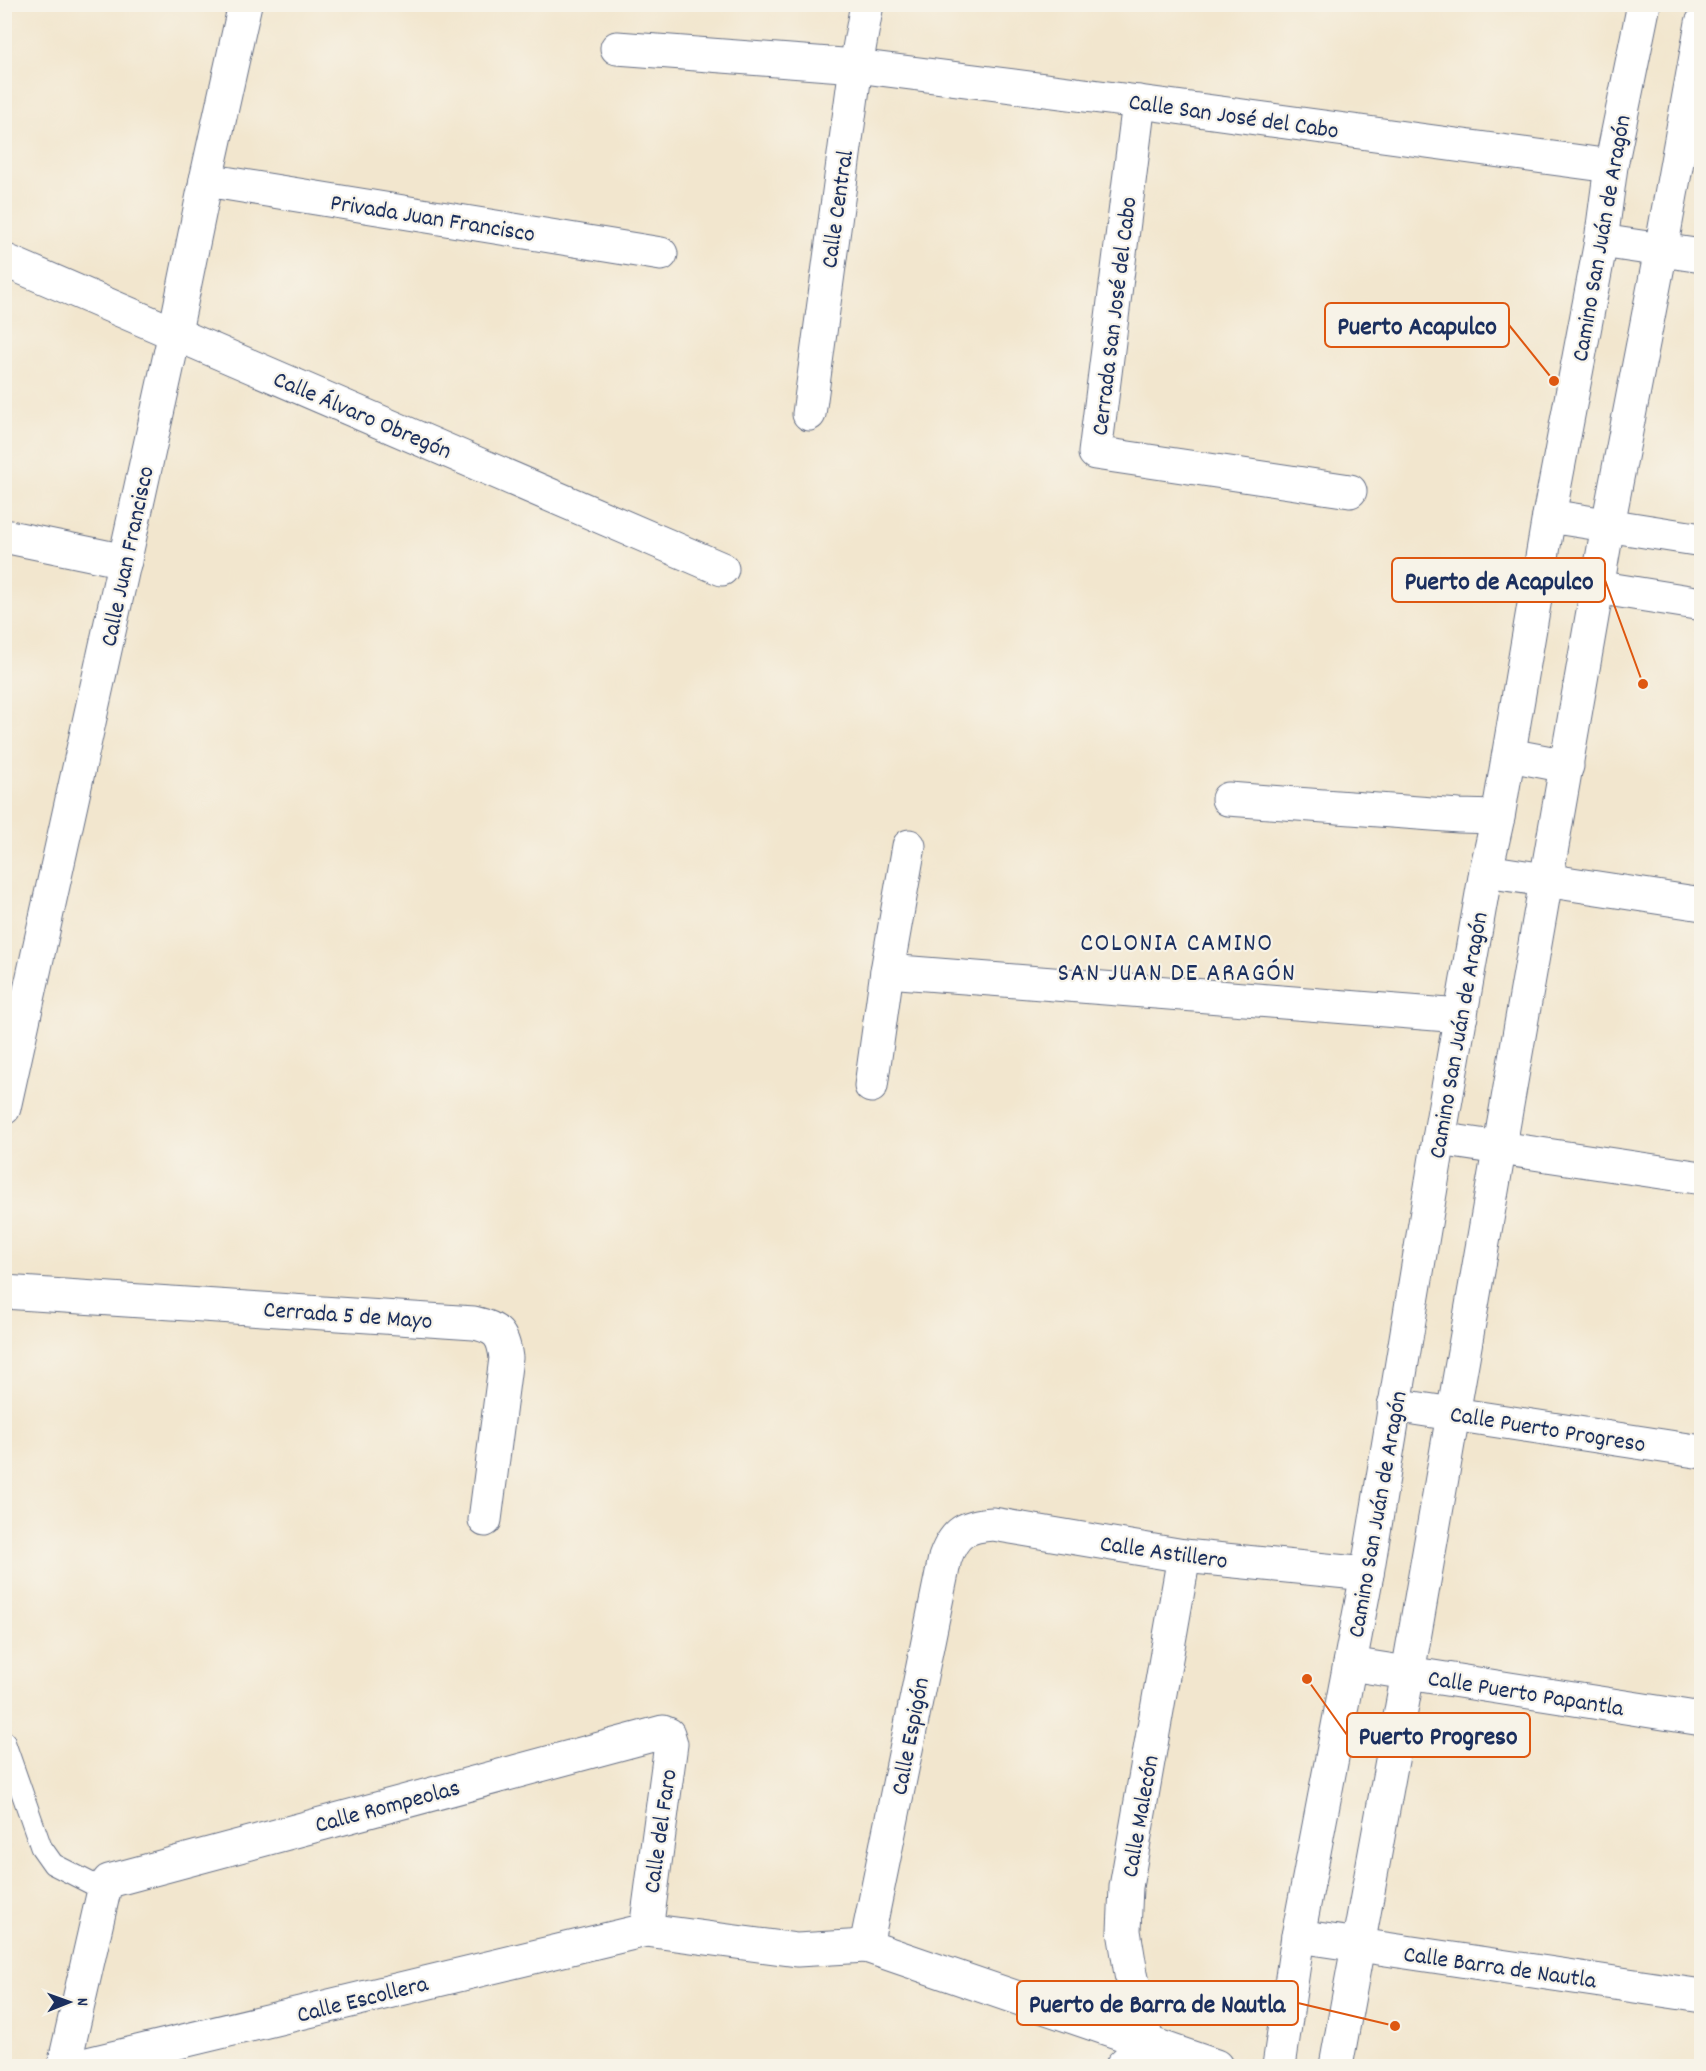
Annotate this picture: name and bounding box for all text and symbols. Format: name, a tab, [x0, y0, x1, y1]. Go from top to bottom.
street label: Calle San José del Cabo	[1126, 86, 1341, 150]
street label: Camino San Juán de Aragón	[1564, 112, 1641, 365]
street label: Calle Central	[814, 148, 864, 271]
street label: Privada Juan Francisco	[328, 187, 537, 253]
street label: Cerrada San José del Cabo	[1084, 195, 1148, 438]
callout: Puerto Acapulco	[1325, 303, 1509, 347]
text: Puerto Acapulco	[1337, 310, 1497, 347]
street label: Calle Álvaro Obregón	[267, 364, 456, 470]
street label: Calle Juan Francisco	[93, 463, 165, 650]
callout: Puerto de Acapulco	[1392, 558, 1605, 602]
text: Puerto de Acapulco	[1404, 565, 1594, 602]
street label: Camino San Juán de Aragón	[1421, 909, 1498, 1162]
district label: COLONIA CAMINO SAN JUAN DE ARAGÓN	[1058, 926, 1296, 993]
street label: Cerrada 5 de Mayo	[262, 1294, 433, 1340]
street label: Camino San Juán de Aragón	[1340, 1388, 1417, 1641]
street label: Calle Puerto Progreso	[1447, 1399, 1648, 1463]
street label: Calle Astillero	[1098, 1528, 1230, 1580]
street label: Calle Puerto Papantla	[1425, 1663, 1627, 1727]
street label: Calle Espigón	[884, 1675, 940, 1798]
callout: Puerto Progreso	[1347, 1713, 1530, 1757]
text: Puerto Progreso	[1358, 1720, 1518, 1757]
street label: Calle Malecón	[1114, 1753, 1169, 1880]
street label: Calle del Faro	[636, 1767, 688, 1896]
street label: Calle Rompeolas	[311, 1772, 464, 1844]
street label: Calle Barra de Nautla	[1401, 1939, 1599, 1999]
street label: Calle Escollera	[294, 1968, 433, 2034]
north arrow	[39, 1972, 99, 2032]
callout: Puerto de Barra de Nautla	[1017, 1981, 1298, 2025]
text: Puerto de Barra de Nautla	[1029, 1988, 1286, 2025]
text: N	[70, 1998, 93, 2006]

